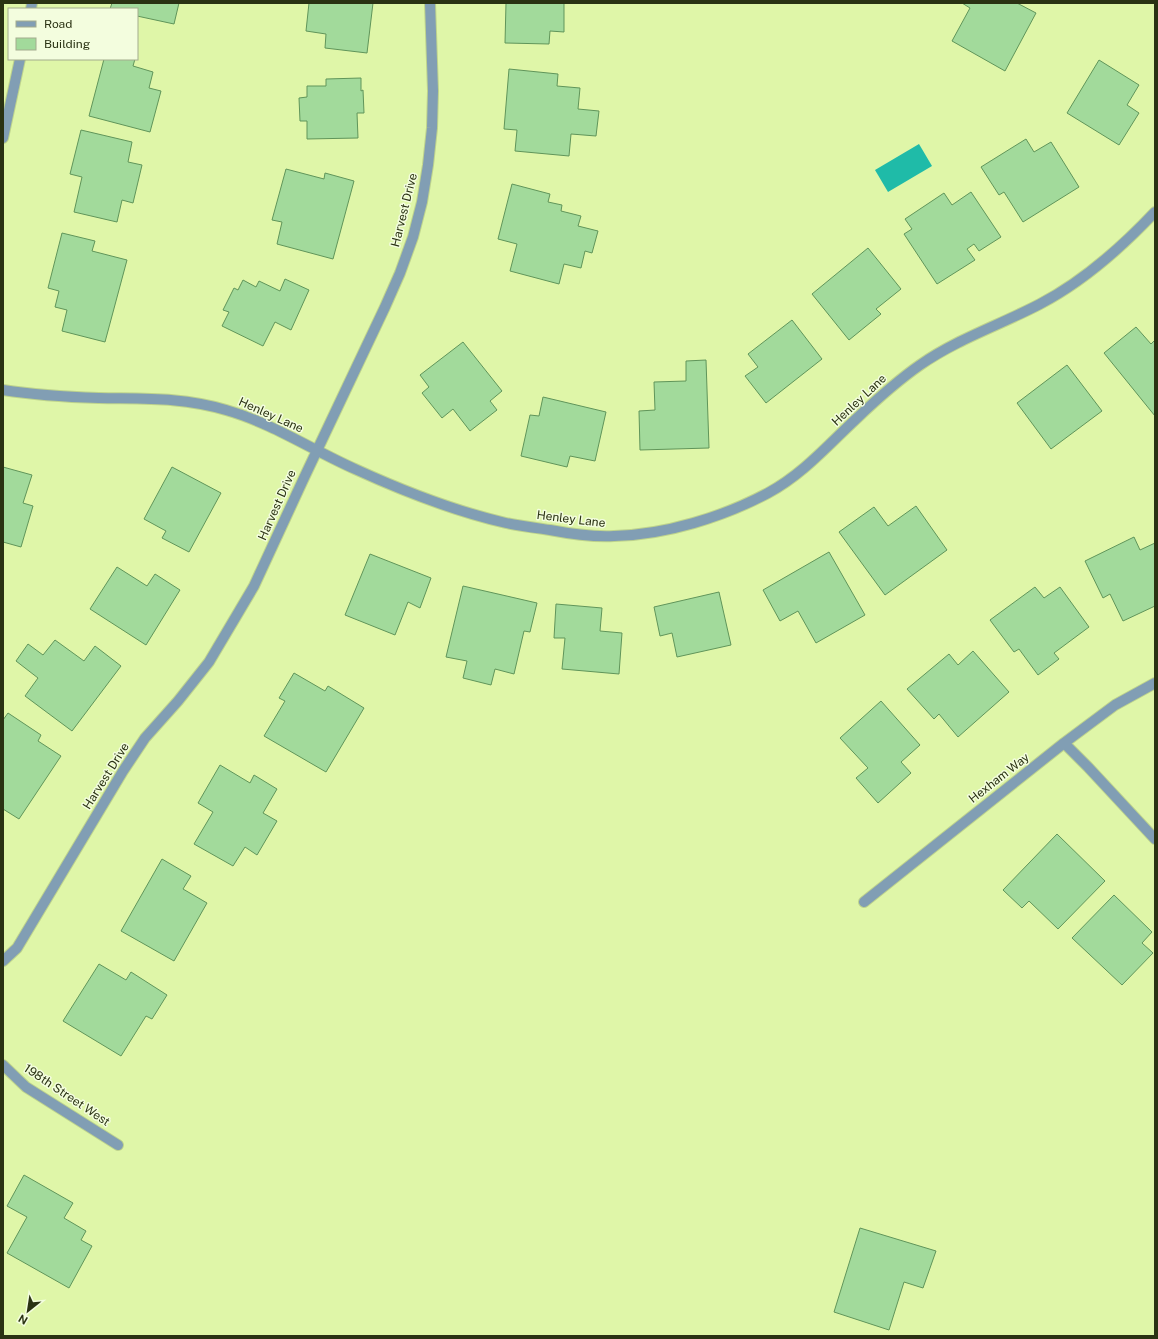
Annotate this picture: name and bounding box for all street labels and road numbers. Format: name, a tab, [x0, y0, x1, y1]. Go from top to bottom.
street label: Harvest Drive	[388, 171, 420, 248]
street label: Henley Lane	[829, 371, 889, 429]
street label: Henley Lane	[237, 395, 306, 436]
street label: Harvest Drive	[255, 467, 299, 542]
street label: Henley Lane	[536, 508, 606, 530]
street label: Harvest Drive	[80, 740, 132, 812]
street label: Hexham Way	[966, 750, 1032, 806]
street label: 198th Street West	[21, 1061, 113, 1129]

